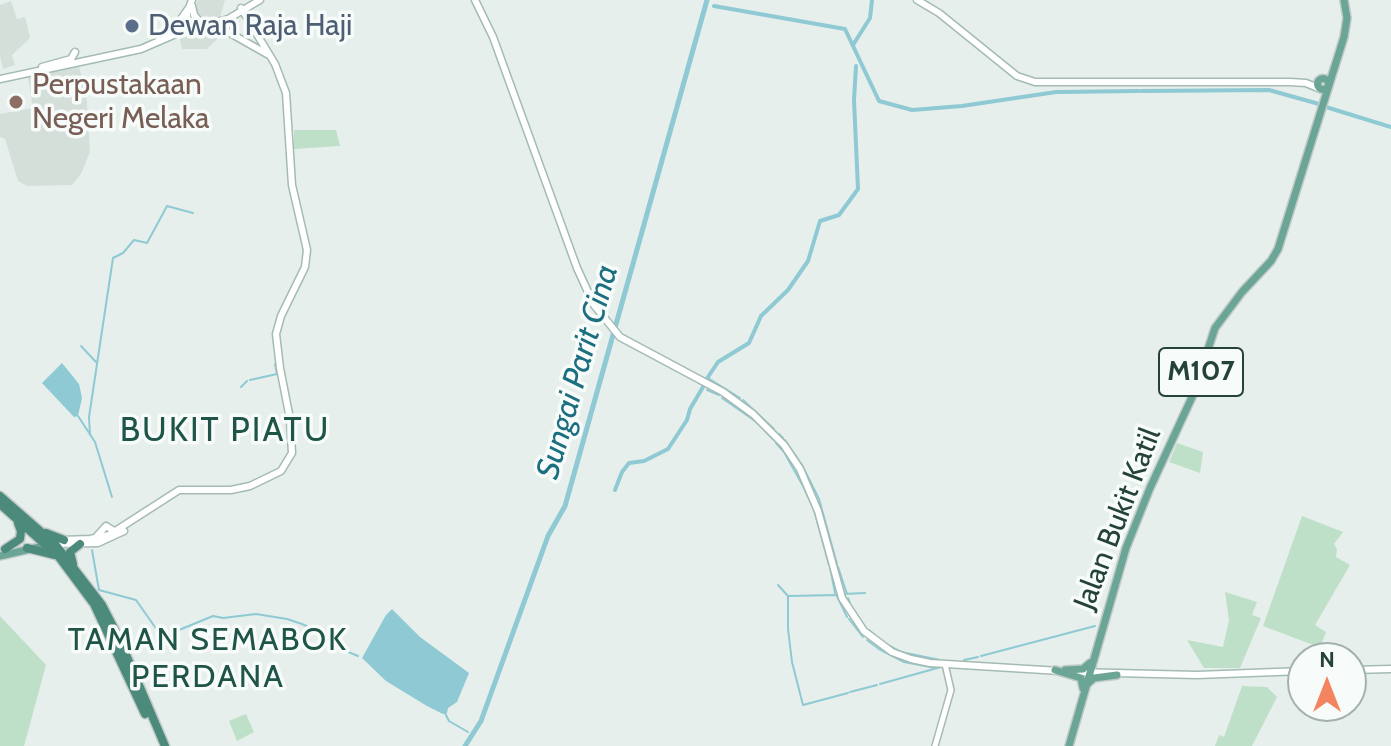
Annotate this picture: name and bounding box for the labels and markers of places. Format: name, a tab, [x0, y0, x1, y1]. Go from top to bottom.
place label: Dewan Raja Haji	[148, 8, 352, 44]
marker: Dewan Raja Haji	[123, 17, 141, 35]
place label: Perpustakaan Negeri Melaka	[32, 67, 209, 138]
marker: Perpustakaan Negeri Melaka	[7, 93, 25, 111]

